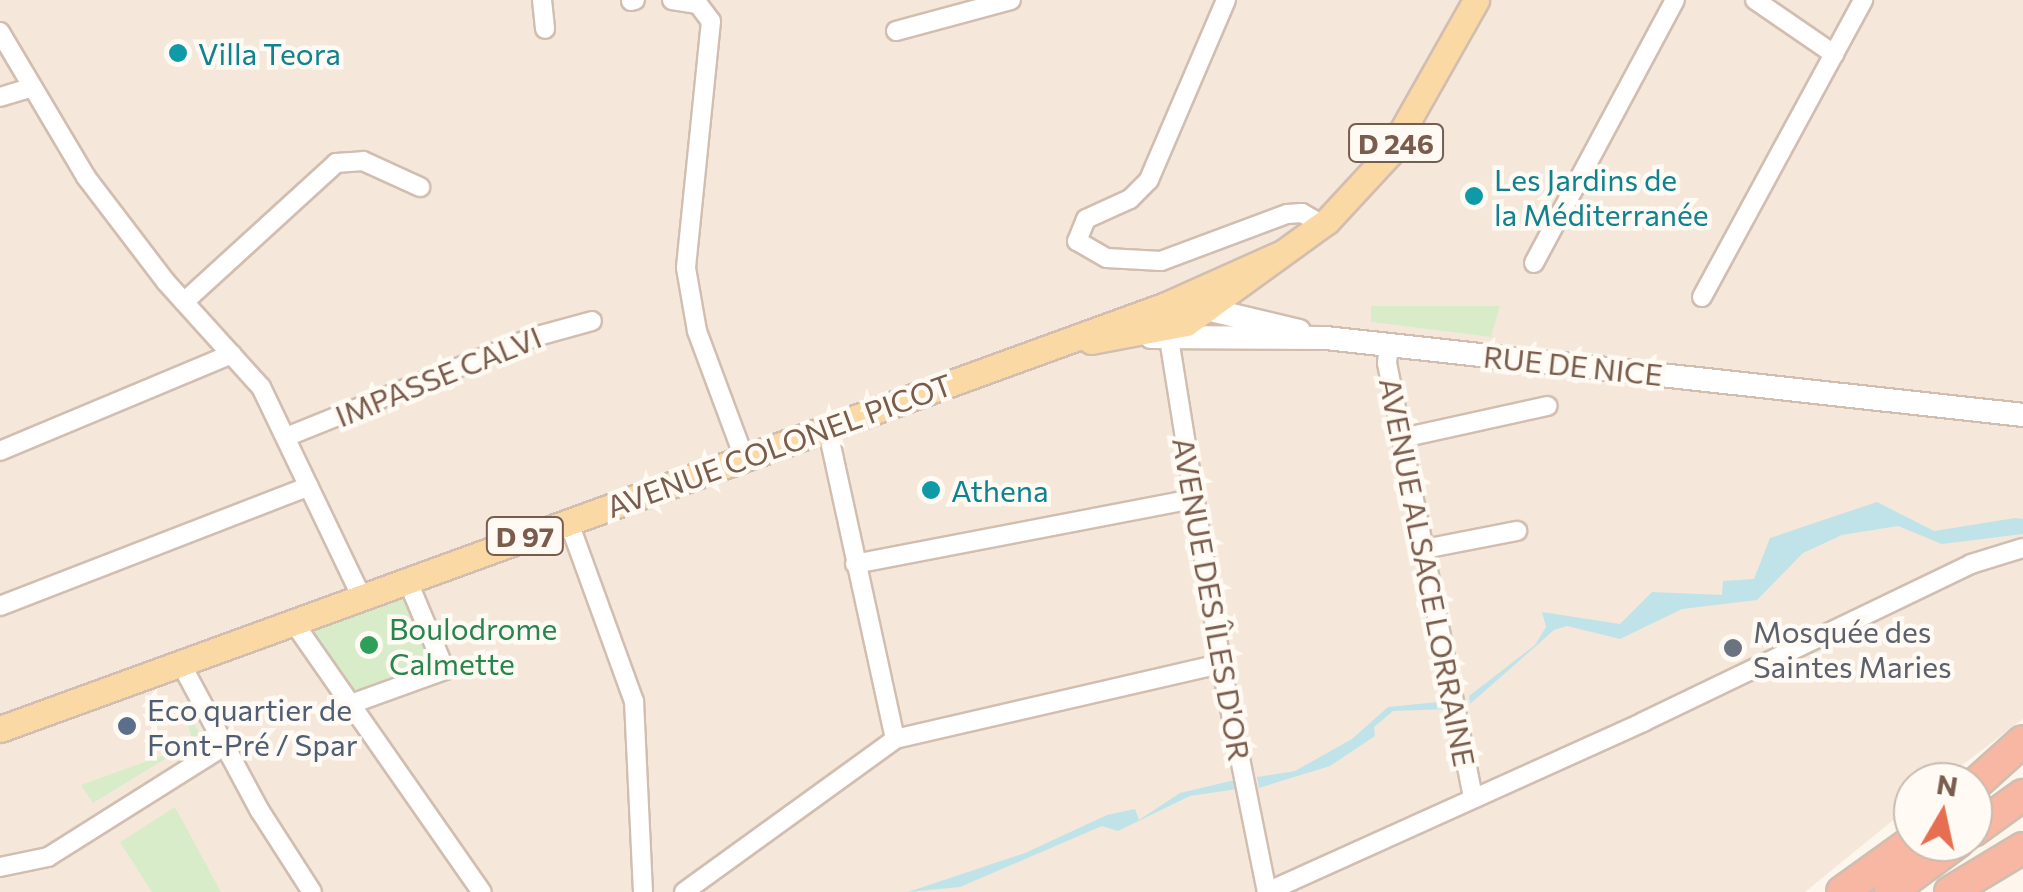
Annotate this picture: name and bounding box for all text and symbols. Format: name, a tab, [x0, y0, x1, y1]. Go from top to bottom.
place label: Villa Teora	[198, 35, 341, 71]
marker: Villa Teora	[167, 42, 189, 64]
road number: D 246	[1346, 120, 1446, 166]
place label: Les Jardins de la Méditerranée	[1494, 161, 1709, 232]
marker: Les Jardins de la Méditerranée	[1463, 185, 1485, 207]
street label: IMPASSE CALVI	[330, 318, 546, 434]
street label: RUE DE NICE	[1482, 338, 1664, 392]
street label: AVENUE COLONEL PICOT	[601, 366, 957, 524]
street label: AVENUE ALSACE LORRAINE	[1373, 375, 1483, 769]
street label: AVENUE DES ÎLES D'OR	[1166, 435, 1258, 763]
place label: Athena	[951, 472, 1049, 508]
marker: Athena	[920, 479, 942, 501]
road number: D 97	[485, 513, 565, 559]
place label: Boulodrome Calmette	[389, 610, 557, 680]
place label: Mosquée des Saintes Maries	[1753, 613, 1952, 684]
marker: Boulodrome Calmette	[358, 634, 380, 656]
marker: Mosquée des Saintes Maries	[1722, 637, 1744, 659]
place label: Eco quartier de Font-Pré / Spar	[147, 691, 358, 762]
marker: Eco quartier de Font-Pré / Spar	[116, 715, 138, 737]
north arrow	[1893, 762, 1993, 862]
text: N	[1934, 766, 1960, 803]

